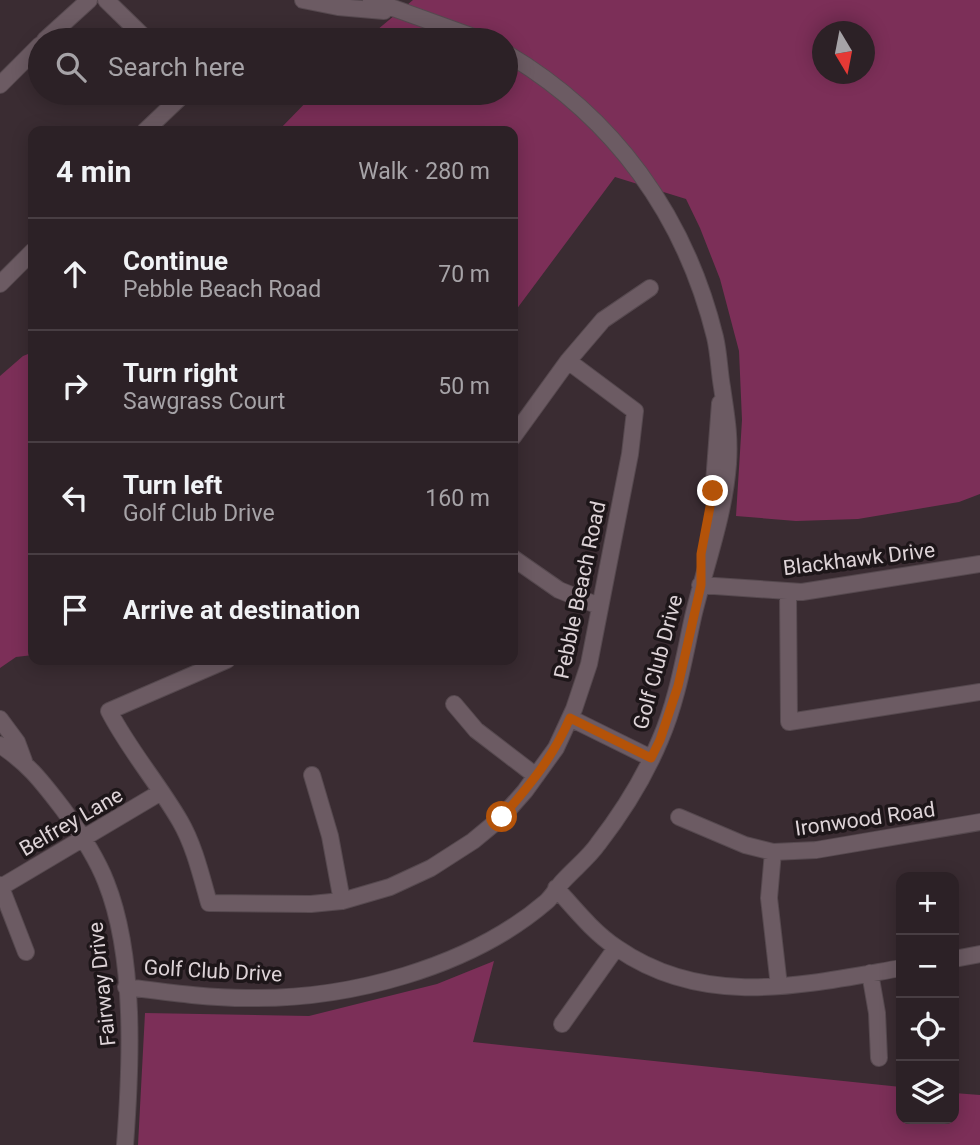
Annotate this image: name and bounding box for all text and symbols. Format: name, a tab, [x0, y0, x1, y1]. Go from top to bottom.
north arrow	[812, 21, 875, 84]
search box	[28, 28, 518, 105]
icon: search	[52, 48, 90, 86]
text: Search here	[108, 52, 245, 82]
text: 4 min	[56, 154, 131, 189]
text: Walk · 280 m	[358, 158, 490, 185]
text: Continue	[123, 246, 228, 276]
icon: ahead	[56, 255, 94, 293]
text: 70 m	[438, 261, 490, 288]
text: Pebble Beach Road	[123, 276, 321, 303]
text: Turn right	[123, 358, 238, 388]
icon: right	[56, 367, 94, 405]
text: 50 m	[438, 373, 490, 400]
text: Sawgrass Court	[123, 388, 285, 415]
text: Turn left	[123, 470, 222, 500]
route end	[697, 475, 728, 506]
icon: left	[56, 479, 94, 517]
text: 160 m	[425, 485, 490, 512]
street label: Pebble Beach Road	[549, 499, 611, 681]
text: Golf Club Drive	[123, 500, 275, 527]
street label: Blackhawk Drive	[782, 538, 936, 580]
icon: arrive	[56, 591, 94, 629]
street label: Golf Club Drive	[628, 592, 688, 732]
text: Arrive at destination	[123, 595, 360, 625]
street label: Belfrey Lane	[15, 783, 127, 861]
street label: Ironwood Road	[793, 797, 937, 841]
route start	[486, 801, 517, 832]
map controls	[896, 872, 959, 1124]
button: +	[896, 872, 959, 935]
street label: Fairway Drive	[84, 921, 120, 1047]
button: −	[896, 935, 959, 998]
street label: Golf Club Drive	[143, 955, 283, 987]
button: locate	[896, 998, 959, 1061]
button: layers	[896, 1061, 959, 1124]

